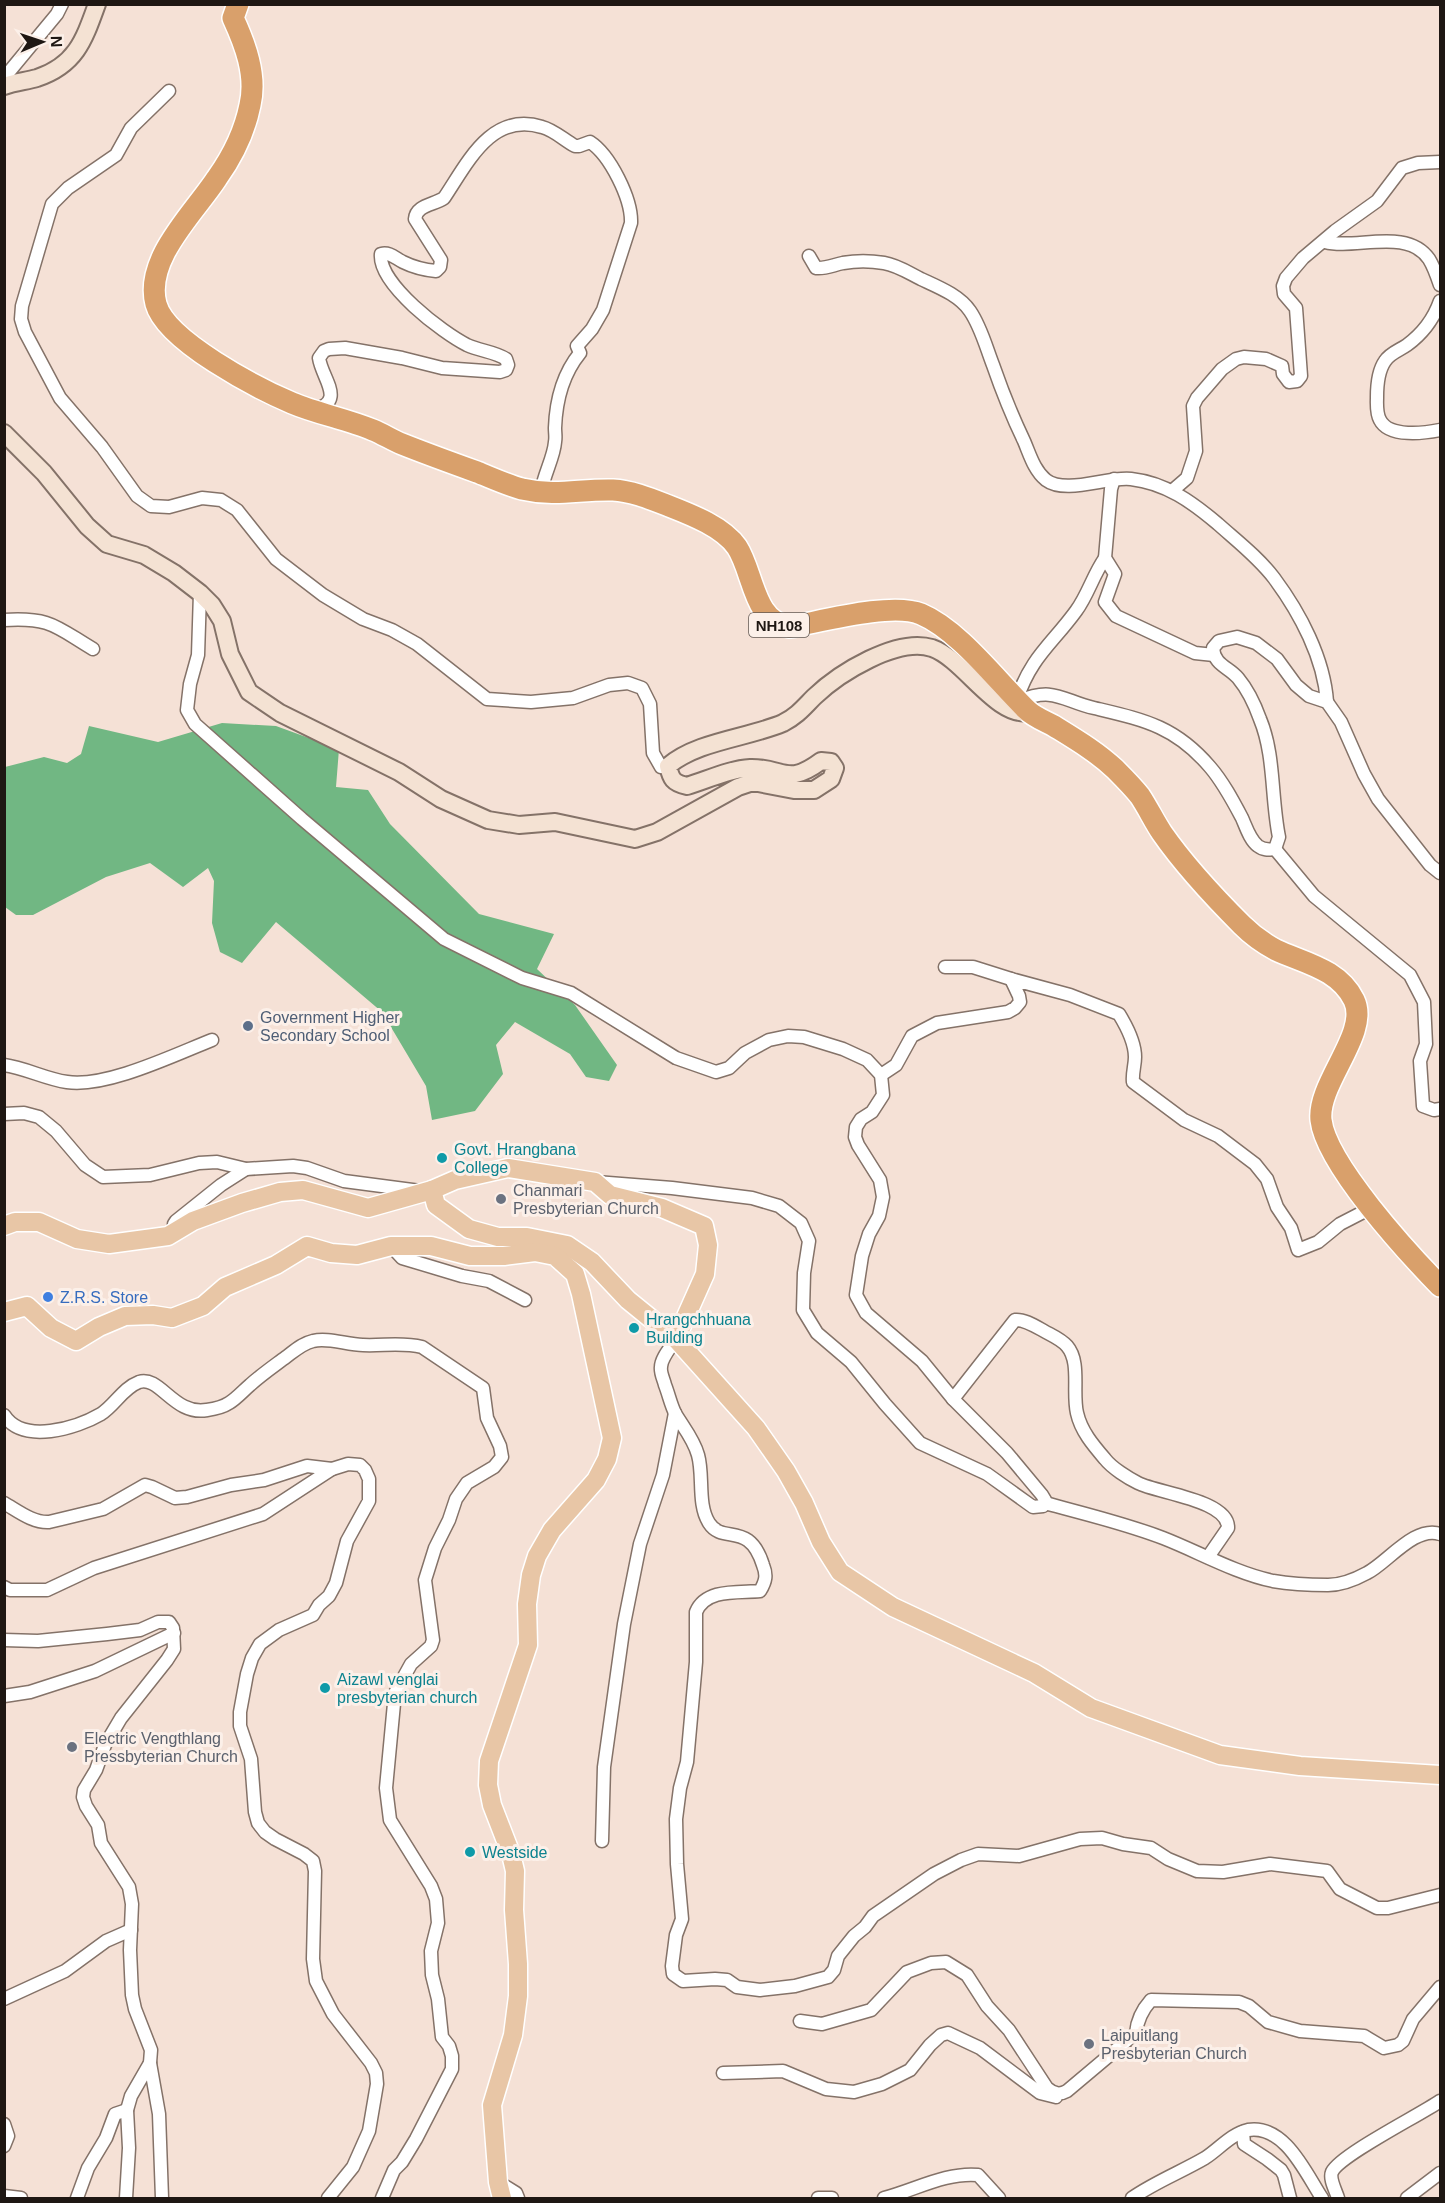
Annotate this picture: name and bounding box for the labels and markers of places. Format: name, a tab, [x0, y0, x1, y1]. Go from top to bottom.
place label: Government Higher Secondary School	[260, 1009, 400, 1044]
marker: Government Higher Secondary School	[241, 1019, 255, 1033]
place label: Govt. Hrangbana College	[454, 1141, 576, 1176]
marker: Govt. Hrangbana College	[435, 1151, 449, 1165]
place label: Chanmari Presbyterian Church	[513, 1182, 659, 1217]
marker: Chanmari Presbyterian Church	[494, 1192, 508, 1206]
place label: Z.R.S. Store	[60, 1289, 148, 1306]
marker: Z.R.S. Store	[41, 1290, 55, 1304]
place label: Hrangchhuana Building	[646, 1311, 751, 1346]
marker: Hrangchhuana Building	[627, 1321, 641, 1335]
place label: Aizawl venglai presbyterian church	[337, 1671, 478, 1706]
marker: Aizawl venglai presbyterian church	[318, 1681, 332, 1695]
place label: Electric Vengthlang Pressbyterian Church	[84, 1730, 238, 1765]
marker: Electric Vengthlang Pressbyterian Church	[65, 1740, 79, 1754]
place label: Westside	[482, 1844, 548, 1861]
marker: Westside	[463, 1845, 477, 1859]
place label: Laipuitlang Presbyterian Church	[1101, 2027, 1247, 2062]
marker: Laipuitlang Presbyterian Church	[1082, 2037, 1096, 2051]

